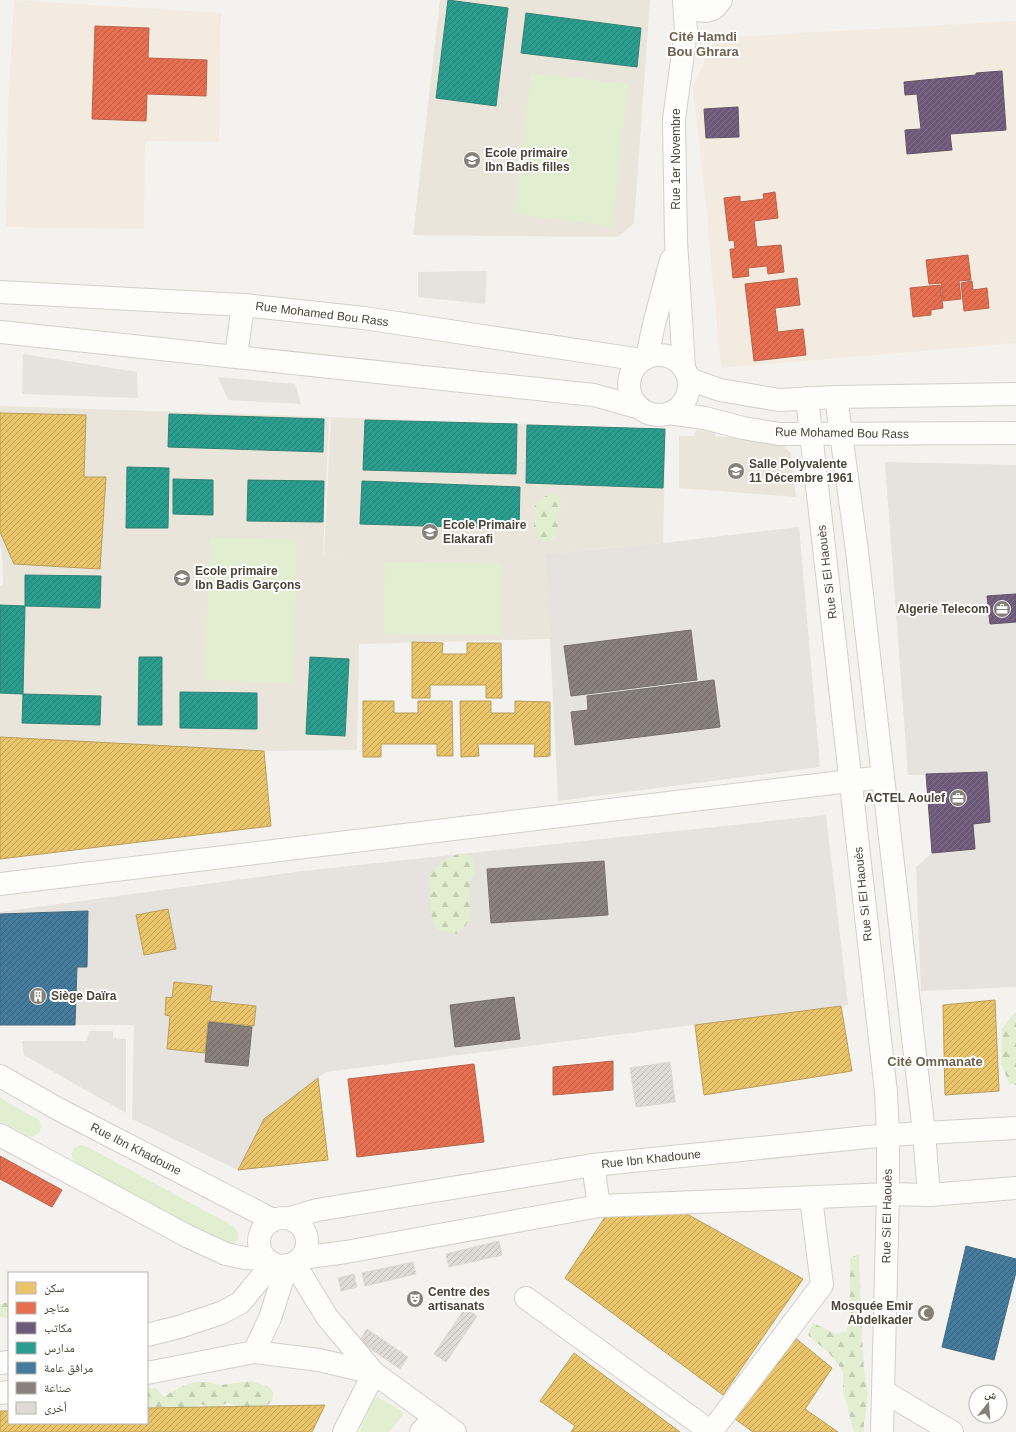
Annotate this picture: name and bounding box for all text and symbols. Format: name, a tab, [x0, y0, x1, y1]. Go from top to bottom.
district label: Cité Hamdi Bou Ghrara	[667, 29, 740, 59]
street label: Rue 1er Novembre	[669, 108, 683, 210]
place label: Ecole primaire Ibn Badis filles	[485, 146, 570, 174]
school or university icon: Ecole primaire Ibn Badis filles	[462, 150, 482, 170]
street label: Rue Mohamed Bou Rass	[255, 299, 389, 329]
street label: Rue Mohamed Bou Rass	[775, 425, 909, 441]
place label: Salle Polyvalente 11 Décembre 1961	[749, 457, 853, 485]
school or university icon: Salle Polyvalente 11 Décembre 1961	[726, 461, 746, 481]
place label: Ecole Primaire Elakarafi	[443, 518, 527, 546]
school or university icon: Ecole Primaire Elakarafi	[420, 522, 440, 542]
street label: Rue Si El Haouès	[814, 524, 840, 620]
place label: Ecole primaire Ibn Badis Garçons	[195, 564, 301, 592]
school or university icon: Ecole primaire Ibn Badis Garçons	[172, 568, 192, 588]
office icon: Algerie Telecom	[992, 599, 1012, 619]
place label: Algerie Telecom	[897, 602, 989, 616]
office icon: ACTEL Aoulef	[948, 788, 968, 808]
place label: ACTEL Aoulef	[865, 791, 946, 805]
street label: Rue Si El Haouès	[851, 846, 875, 942]
building icon: Siège Daïra	[28, 986, 48, 1006]
place label: Siège Daïra	[51, 989, 117, 1003]
district label: Cité Ommanate	[887, 1054, 983, 1069]
street label: Rue Ibn Khadoune	[88, 1120, 184, 1178]
street label: Rue Ibn Khadoune	[600, 1147, 702, 1171]
street label: Rue Si El Haouès	[879, 1169, 895, 1263]
legend	[8, 1272, 148, 1424]
text: سكن	[44, 1281, 65, 1295]
place label: Centre des artisanats	[428, 1285, 490, 1313]
theatre icon: Centre des artisanats	[405, 1289, 425, 1309]
place label: Mosquée Emir Abdelkader	[831, 1299, 913, 1327]
text: متاجر	[43, 1301, 69, 1315]
mosque icon: Mosquée Emir Abdelkader	[916, 1303, 936, 1323]
text: مكاتب	[44, 1321, 72, 1335]
text: مدارس	[44, 1341, 75, 1355]
text: مرافق عامة	[44, 1361, 93, 1375]
text: صناعة	[44, 1381, 71, 1395]
north arrow	[968, 1384, 1008, 1424]
text: ش	[983, 1387, 999, 1404]
text: أخرى	[44, 1401, 67, 1415]

